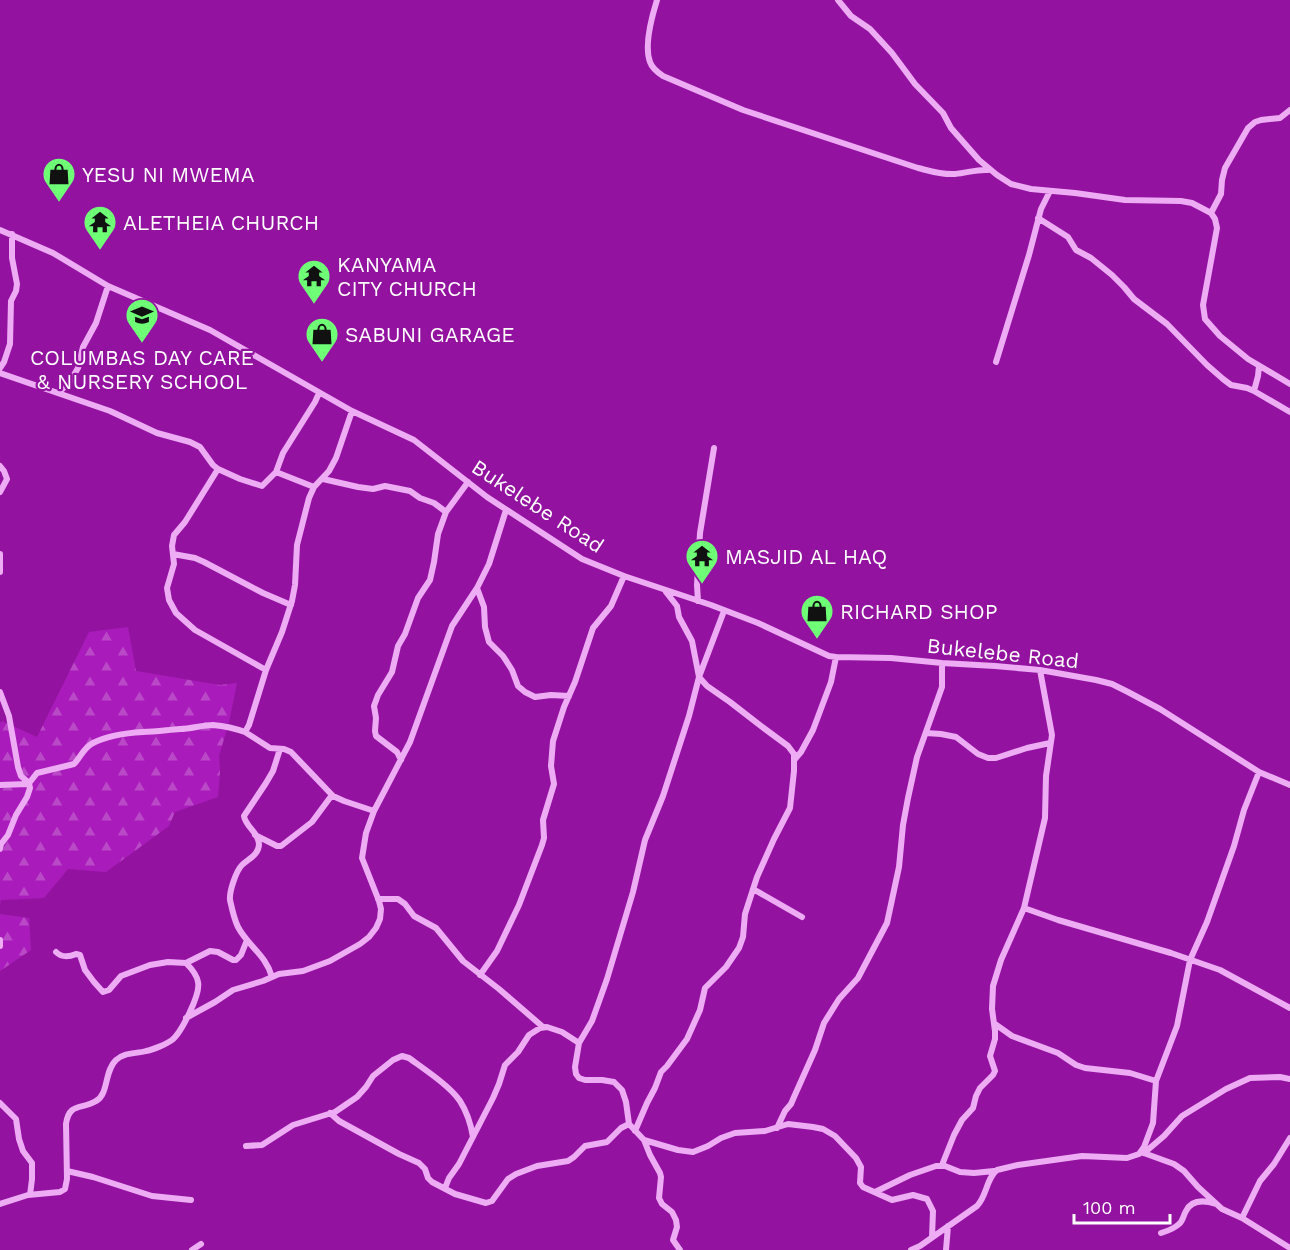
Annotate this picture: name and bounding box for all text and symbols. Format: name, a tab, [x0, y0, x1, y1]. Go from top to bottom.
shop icon: YESU NI MWEMA	[41, 156, 77, 203]
place label: YESU NI MWEMA	[82, 162, 255, 187]
temple icon: ALETHEIA CHURCH	[82, 204, 118, 251]
place label: ALETHEIA CHURCH	[123, 210, 319, 235]
place label: KANYAMA CITY CHURCH	[337, 252, 477, 301]
temple icon: KANYAMA CITY CHURCH	[296, 258, 332, 305]
school or university icon: COLUMBAS DAY CARE & NURSERY SCHOOL	[124, 297, 160, 344]
shop icon: SABUNI GARAGE	[304, 316, 340, 363]
place label: SABUNI GARAGE	[345, 322, 515, 347]
place label: COLUMBAS DAY CARE & NURSERY SCHOOL	[30, 345, 254, 394]
street label: Bukelebe Road	[467, 454, 609, 558]
temple icon: MASJID AL HAQ	[684, 538, 720, 585]
place label: MASJID AL HAQ	[725, 544, 887, 569]
shop icon: RICHARD SHOP	[799, 593, 835, 640]
place label: RICHARD SHOP	[840, 599, 998, 624]
street label: Bukelebe Road	[926, 633, 1080, 673]
scale bar	[1074, 1187, 1170, 1225]
text: 100 m	[1083, 1197, 1136, 1218]

